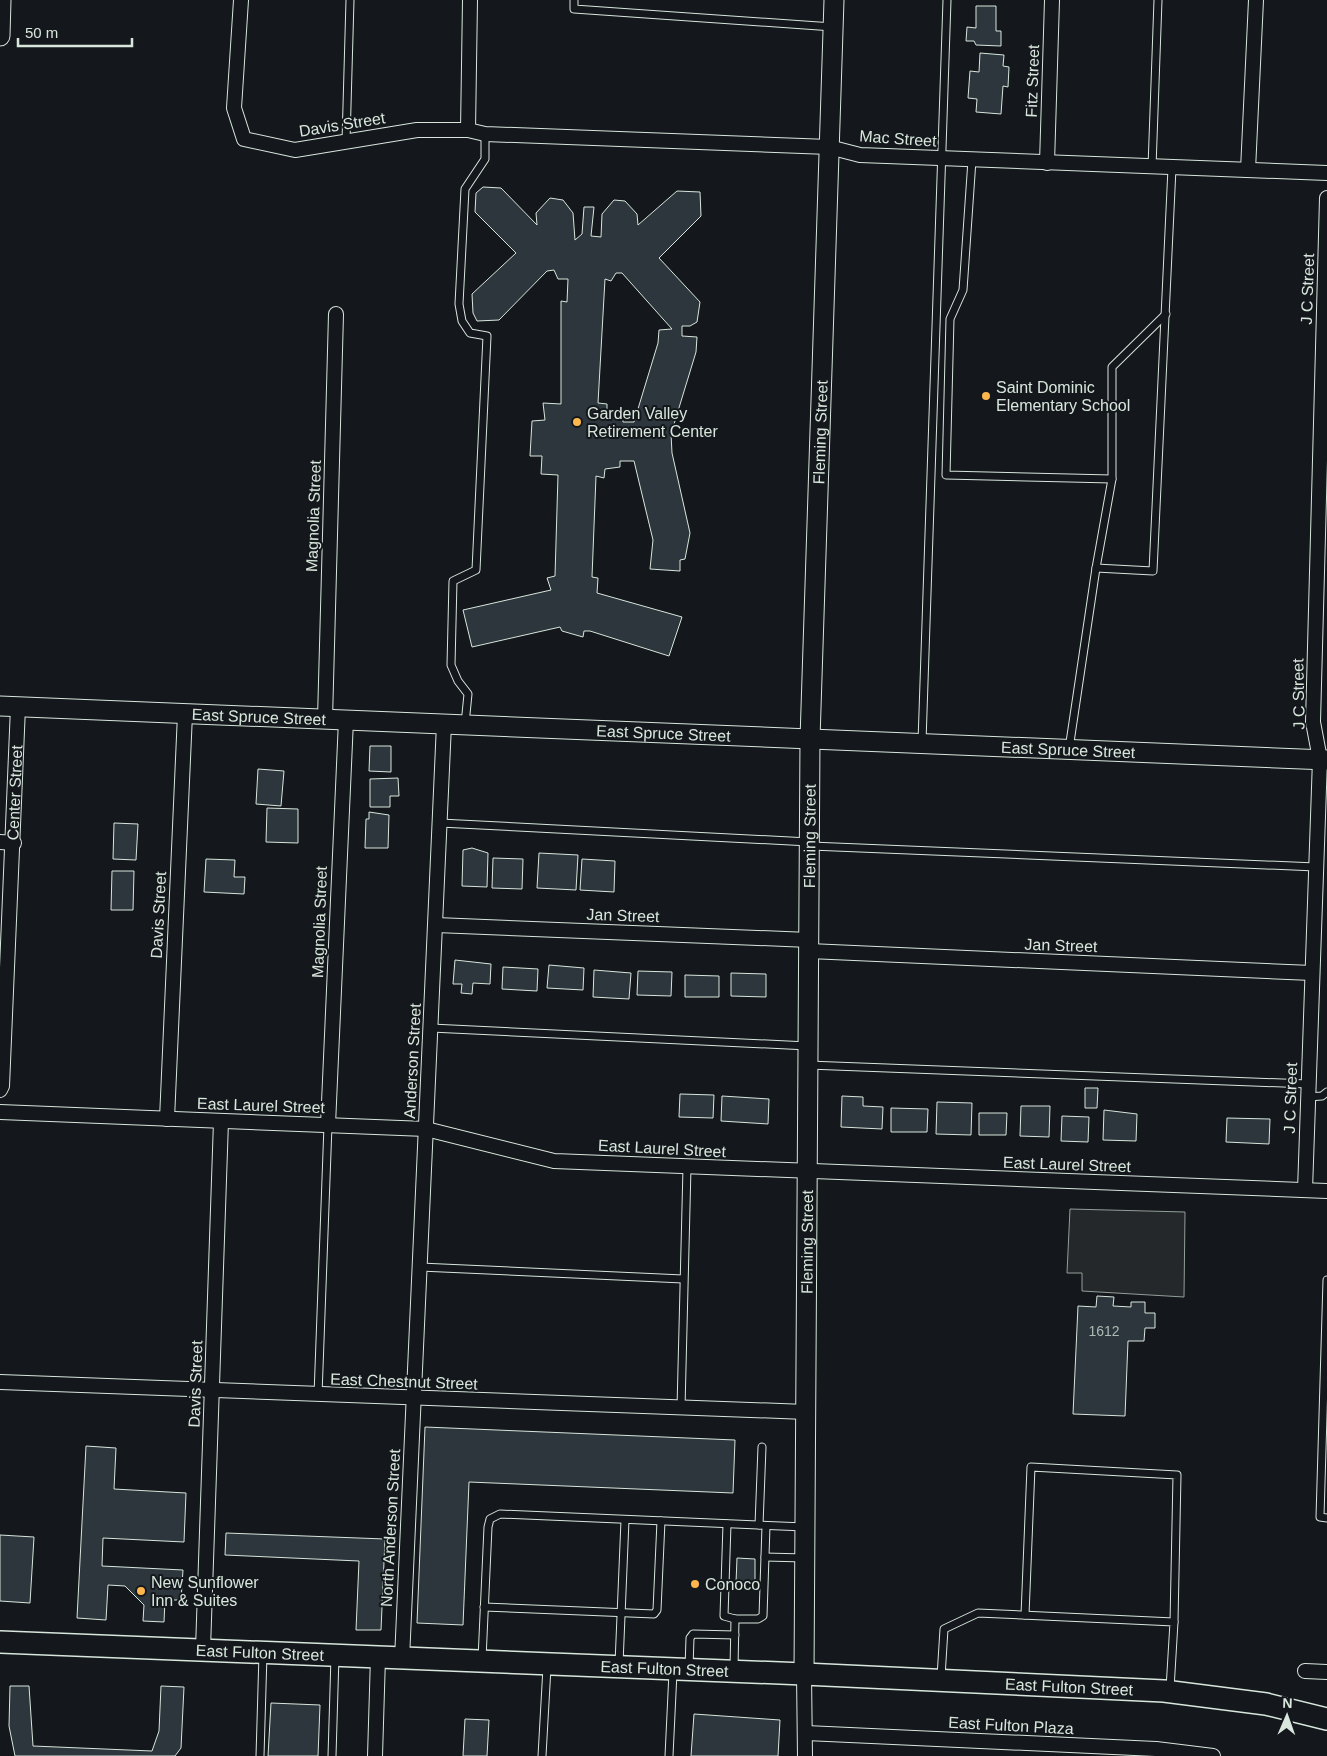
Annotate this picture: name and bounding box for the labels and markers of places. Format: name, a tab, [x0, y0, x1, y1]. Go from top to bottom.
place label: Saint Dominic Elementary School	[996, 379, 1130, 414]
marker: Saint Dominic Elementary School	[980, 390, 992, 402]
place label: Garden Valley Retirement Center	[587, 405, 718, 440]
marker: Garden Valley Retirement Center	[571, 416, 583, 428]
place label: New Sunflower Inn & Suites	[151, 1574, 259, 1609]
place label: Conoco	[705, 1576, 760, 1593]
marker: Conoco	[689, 1578, 701, 1590]
marker: New Sunflower Inn & Suites	[135, 1585, 147, 1597]

